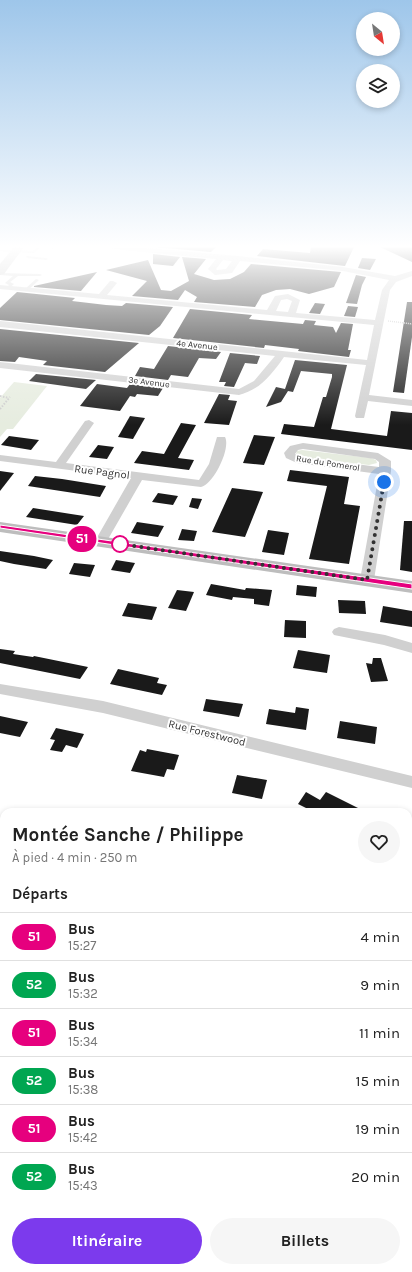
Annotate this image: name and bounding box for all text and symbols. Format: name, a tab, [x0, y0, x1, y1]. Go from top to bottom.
north arrow	[356, 12, 400, 56]
map controls	[356, 12, 400, 108]
button: layers	[356, 64, 400, 108]
street label: 4e Avenue	[176, 338, 218, 352]
street label: 3e Avenue	[128, 374, 171, 390]
street label: Rue du Pomerol	[295, 453, 361, 473]
street label: Rue Pagnol	[74, 462, 130, 482]
your location	[374, 472, 394, 492]
line badge: 51	[64, 526, 100, 552]
text: 51	[75, 530, 89, 547]
unlabelled marker	[111, 535, 129, 553]
street label: Rue Forestwood	[167, 717, 247, 749]
button: heart	[358, 821, 400, 863]
text: Montée Sanche / Philippe	[12, 824, 244, 846]
text: À pied · 4 min · 250 m	[12, 850, 137, 865]
text: Départs	[12, 885, 68, 903]
text: Bus	[68, 920, 95, 938]
text: 51	[27, 928, 41, 945]
text: 4 min	[361, 928, 400, 946]
text: 15:27	[68, 938, 96, 953]
text: Bus	[68, 968, 95, 986]
text: 52	[26, 976, 42, 993]
text: 9 min	[360, 976, 400, 994]
text: 15:32	[68, 986, 98, 1001]
text: Bus	[68, 1016, 95, 1034]
text: 51	[27, 1024, 41, 1041]
text: 11 min	[359, 1024, 400, 1042]
text: 15:34	[68, 1034, 98, 1049]
text: Bus	[68, 1064, 95, 1082]
text: 52	[26, 1072, 42, 1089]
text: 15 min	[355, 1072, 400, 1090]
text: 15:38	[68, 1082, 98, 1097]
text: Bus	[68, 1112, 95, 1130]
text: 51	[27, 1120, 41, 1137]
text: 19 min	[355, 1120, 400, 1138]
text: 15:42	[68, 1130, 97, 1145]
text: Bus	[68, 1160, 95, 1178]
text: 52	[26, 1168, 42, 1185]
text: 20 min	[351, 1168, 400, 1186]
text: 15:43	[68, 1178, 98, 1193]
button: Itinéraire	[12, 1218, 202, 1264]
button: Billets	[210, 1218, 400, 1264]

